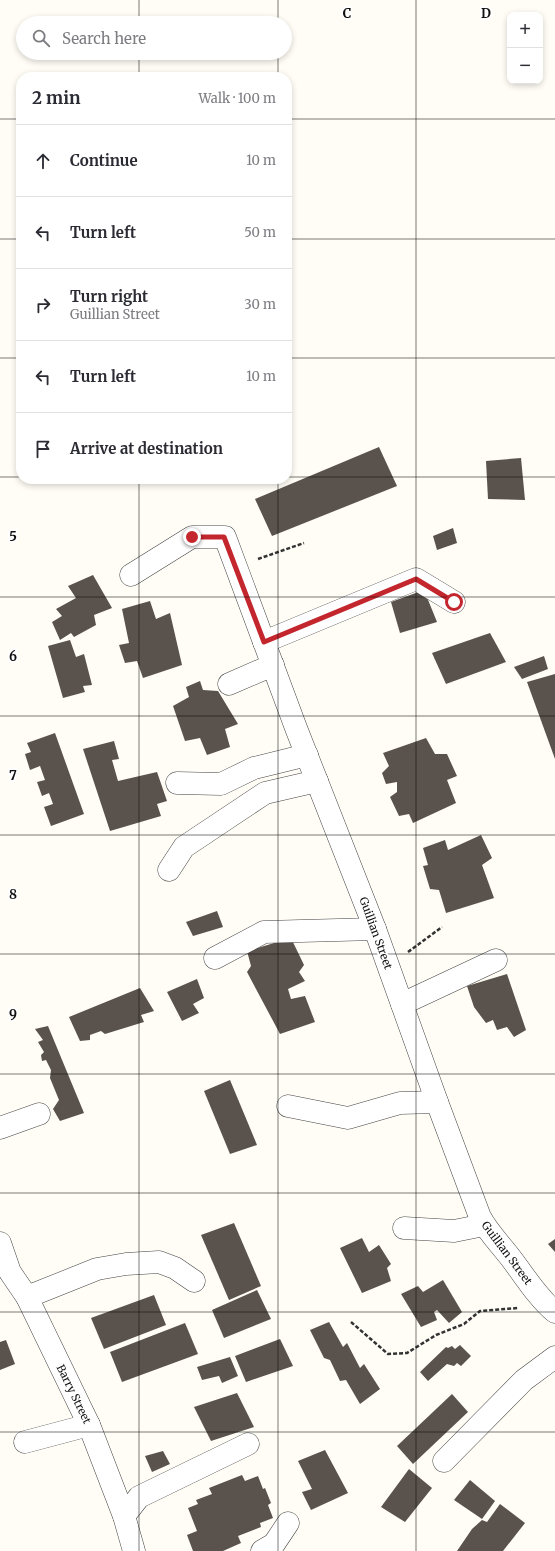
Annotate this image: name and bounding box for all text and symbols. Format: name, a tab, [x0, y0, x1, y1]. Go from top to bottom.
text: C	[343, 5, 352, 22]
text: D	[481, 5, 491, 22]
map controls	[507, 12, 543, 84]
button: +	[507, 12, 543, 48]
search box	[16, 16, 292, 60]
icon: search	[30, 27, 52, 49]
text: Search here	[62, 29, 146, 48]
button: −	[507, 48, 543, 84]
text: 2 min	[32, 87, 80, 109]
text: Walk · 100 m	[198, 90, 276, 107]
icon: ahead	[32, 150, 54, 172]
text: Continue	[70, 151, 138, 170]
text: 10 m	[246, 152, 276, 169]
icon: left	[32, 222, 54, 244]
text: Turn left	[70, 223, 136, 242]
text: 50 m	[244, 224, 276, 241]
text: Turn right	[70, 287, 148, 306]
icon: right	[32, 294, 54, 316]
text: 30 m	[244, 296, 276, 313]
text: Guillian Street	[70, 306, 160, 323]
icon: left	[32, 366, 54, 388]
text: Turn left	[70, 367, 136, 386]
text: 10 m	[246, 368, 276, 385]
icon: arrive	[32, 438, 54, 460]
text: Arrive at destination	[70, 439, 223, 458]
text: 5	[9, 528, 17, 545]
route end	[183, 528, 201, 546]
route start	[445, 593, 463, 611]
text: 6	[9, 648, 17, 665]
text: 7	[9, 767, 17, 784]
text: 8	[9, 886, 17, 903]
street label: Guillian Street	[356, 895, 396, 972]
text: 9	[9, 1006, 17, 1023]
street label: Guillian Street	[479, 1218, 536, 1288]
street label: Barry Street	[54, 1362, 95, 1427]

